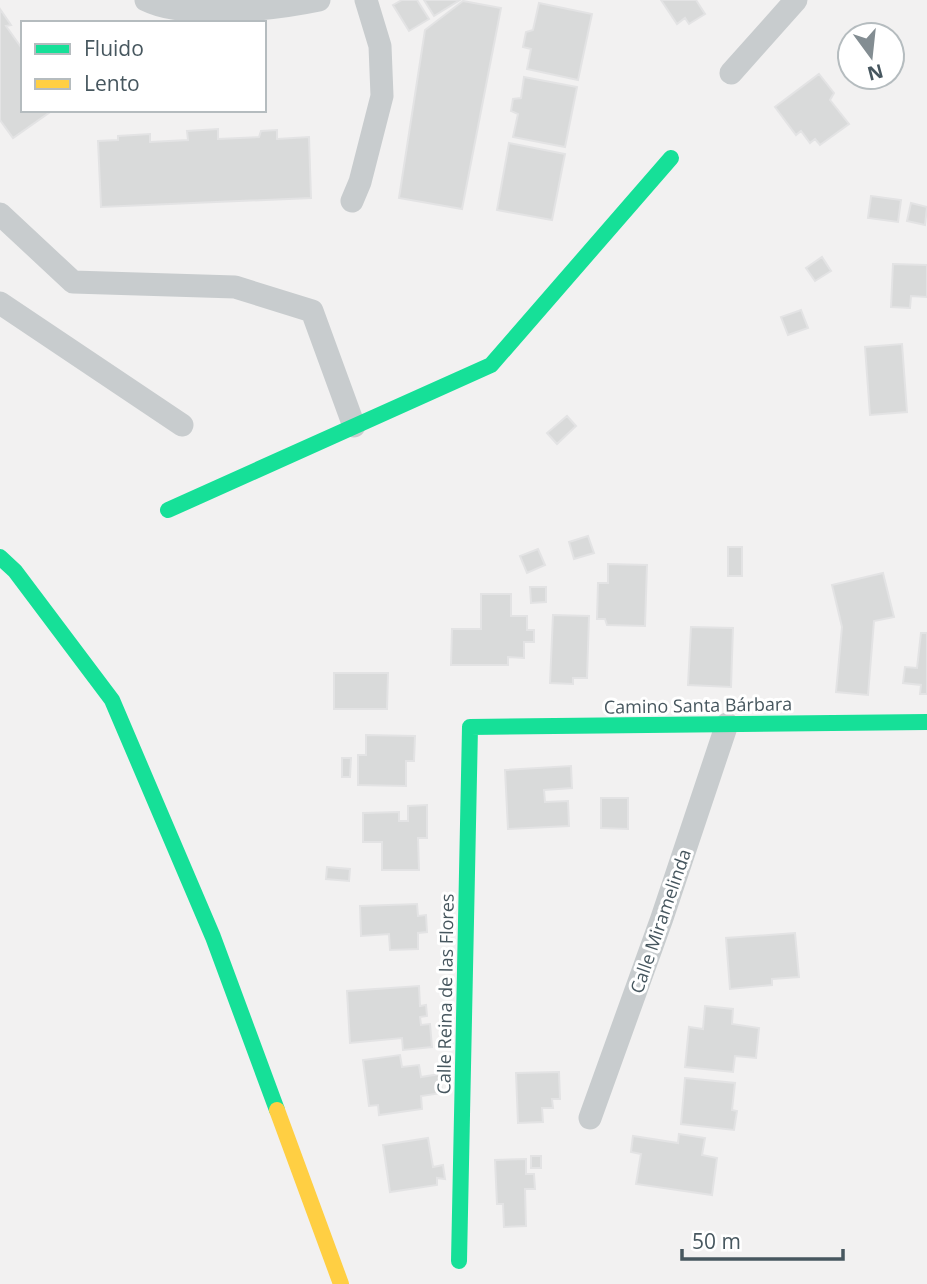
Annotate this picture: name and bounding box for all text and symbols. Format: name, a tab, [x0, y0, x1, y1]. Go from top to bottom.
legend	[21, 21, 266, 112]
north arrow	[836, 21, 906, 91]
text: Fluido	[84, 34, 144, 62]
text: N	[865, 58, 886, 87]
text: Lento	[84, 69, 140, 97]
street label: Camino Santa Bárbara	[604, 691, 792, 719]
street label: Calle Miramelinda	[624, 846, 696, 996]
street label: Calle Reina de las Flores	[431, 893, 459, 1095]
scale bar	[682, 1218, 843, 1262]
text: 50 m	[692, 1227, 741, 1255]

